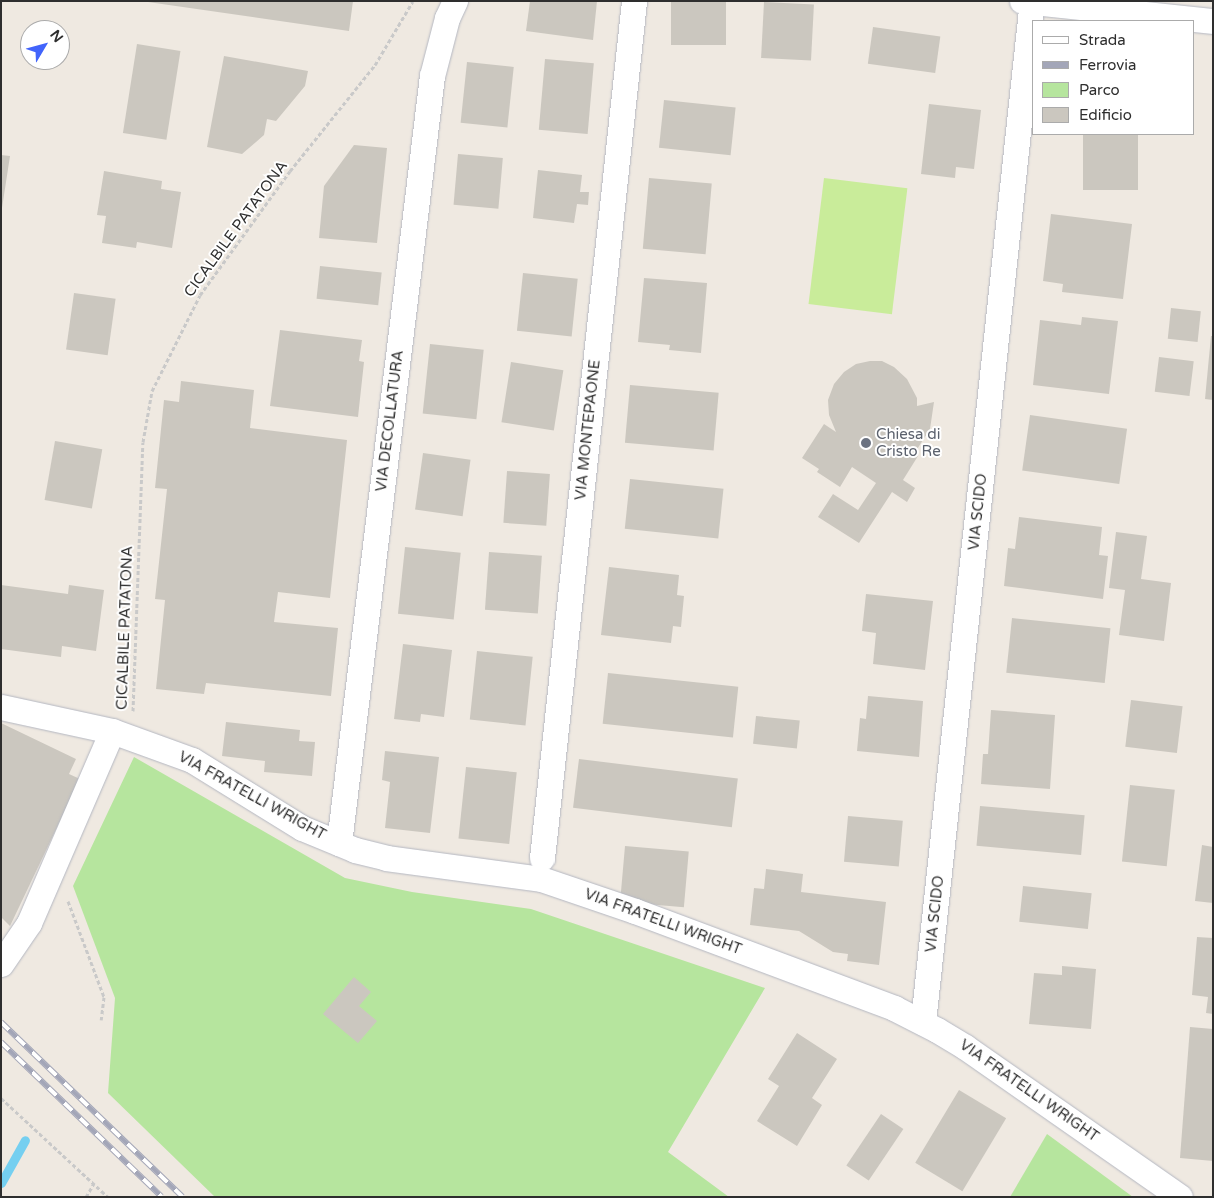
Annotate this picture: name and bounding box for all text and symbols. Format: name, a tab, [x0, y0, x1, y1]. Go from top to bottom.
north arrow	[20, 20, 70, 70]
legend	[1032, 20, 1194, 135]
text: N	[46, 27, 67, 46]
text: Strada	[1079, 31, 1126, 49]
text: Ferrovia	[1079, 56, 1136, 74]
text: Parco	[1079, 81, 1120, 99]
text: Edificio	[1079, 106, 1132, 124]
street label: CICALBILE PATATONA	[180, 157, 292, 301]
street label: VIA DECOLLATURA	[372, 349, 408, 493]
street label: VIA MONTEPAONE	[572, 359, 604, 501]
place label: Chiesa di Cristo Re	[876, 425, 941, 460]
marker: Chiesa di Cristo Re	[860, 437, 872, 449]
street label: VIA SCIDO	[965, 473, 991, 551]
street label: CICALBILE PATATONA	[113, 546, 137, 710]
street label: VIA FRATELLI WRIGHT	[175, 748, 329, 844]
street label: VIA SCIDO	[922, 875, 948, 953]
street label: VIA FRATELLI WRIGHT	[582, 885, 744, 959]
street label: VIA FRATELLI WRIGHT	[956, 1036, 1102, 1146]

